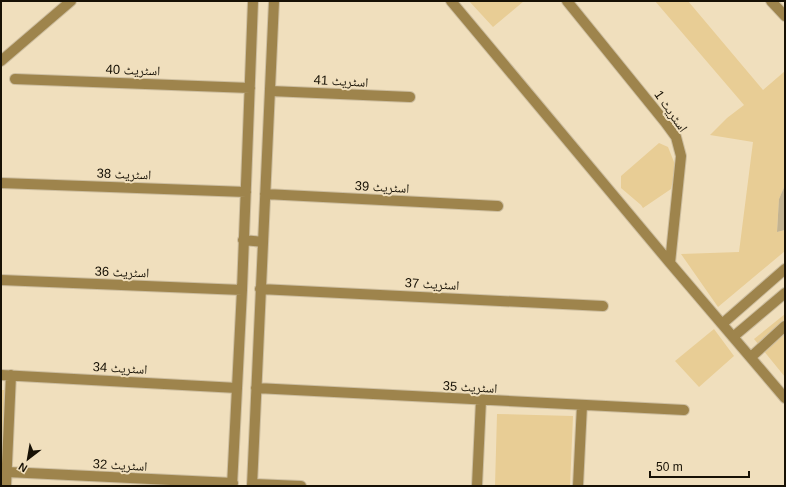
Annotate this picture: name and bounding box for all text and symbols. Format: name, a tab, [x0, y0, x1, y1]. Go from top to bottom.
street label: اسٹریٹ 40	[105, 62, 161, 79]
street label: اسٹریٹ 41	[313, 72, 369, 91]
street label: اسٹریٹ 1	[650, 87, 691, 135]
street label: اسٹریٹ 38	[96, 166, 152, 183]
street label: اسٹریٹ 39	[354, 178, 410, 197]
street label: اسٹریٹ 36	[94, 264, 150, 281]
street label: اسٹریٹ 37	[404, 275, 460, 294]
street label: اسٹریٹ 34	[92, 359, 148, 378]
street label: اسٹریٹ 35	[442, 378, 498, 397]
north arrow	[8, 439, 48, 479]
scale bar	[650, 453, 749, 479]
street label: اسٹریٹ 32	[92, 456, 148, 475]
text: N	[16, 460, 29, 475]
text: 50 m	[656, 460, 683, 474]

